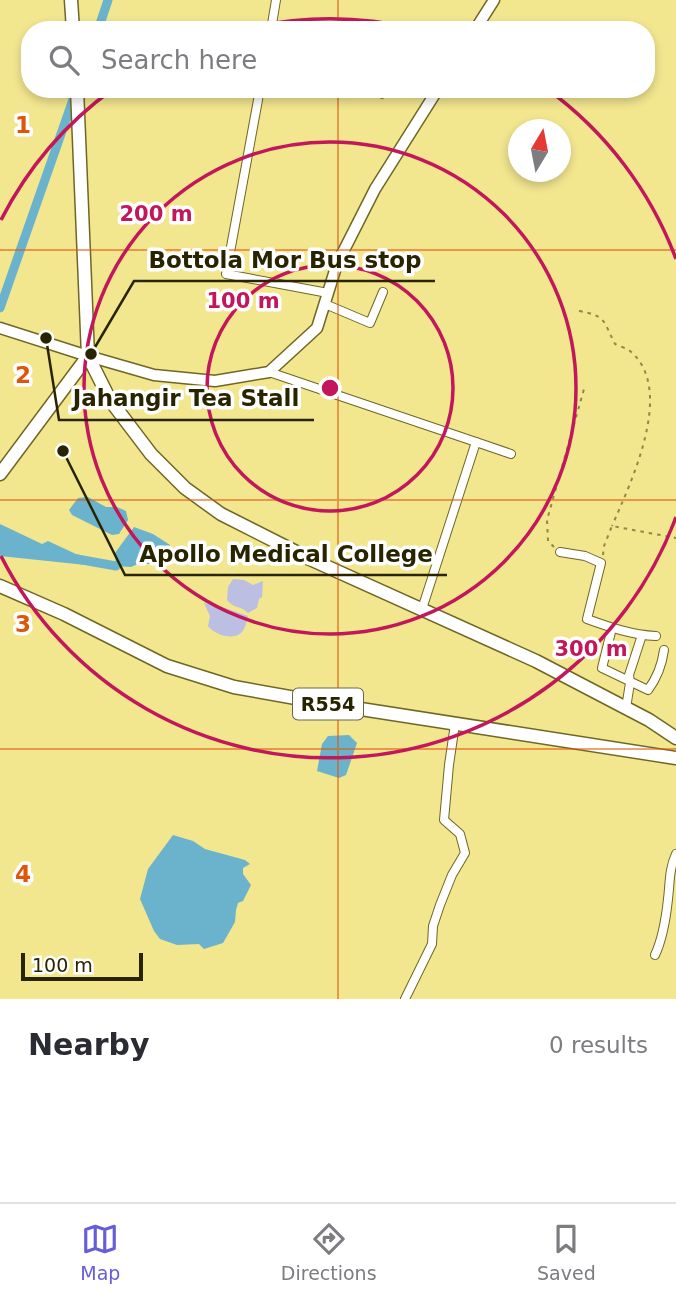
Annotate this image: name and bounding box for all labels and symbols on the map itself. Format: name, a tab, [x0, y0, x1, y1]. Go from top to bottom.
text: 1	[15, 112, 31, 138]
north arrow	[508, 119, 571, 182]
text: 200 m	[119, 202, 193, 226]
callout: Bottola Mor Bus stop	[134, 237, 435, 281]
text: Bottola Mor Bus stop	[148, 247, 422, 273]
text: 100 m	[206, 289, 280, 313]
text: 2	[15, 362, 31, 388]
callout: Jahangir Tea Stall	[59, 376, 314, 420]
centre of rings	[318, 376, 342, 400]
text: Jahangir Tea Stall	[71, 385, 299, 411]
callout: Apollo Medical College	[125, 531, 447, 575]
text: Apollo Medical College	[139, 541, 433, 567]
text: 3	[15, 611, 31, 637]
text: 300 m	[554, 637, 628, 661]
road number: R554	[293, 688, 363, 720]
text: 4	[15, 861, 31, 887]
scale bar	[21, 950, 144, 982]

